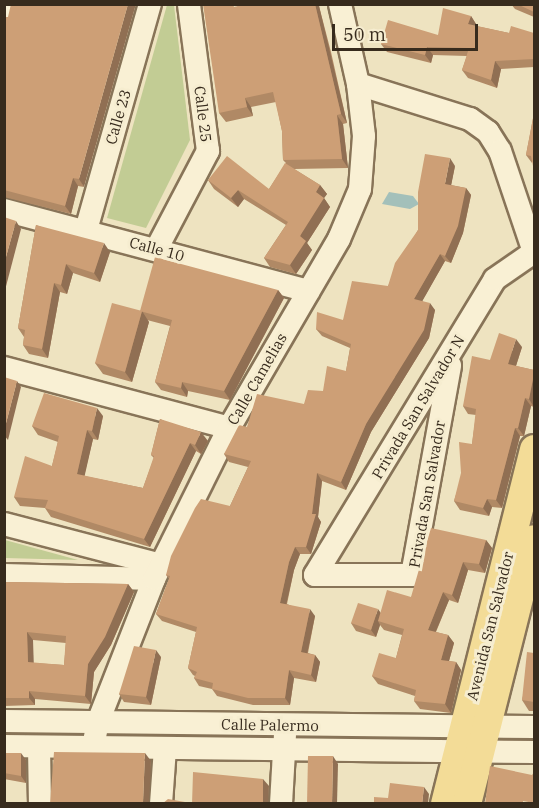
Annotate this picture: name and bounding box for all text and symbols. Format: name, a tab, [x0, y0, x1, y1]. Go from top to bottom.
scale bar	[335, 12, 480, 50]
text: 50 m	[343, 23, 386, 46]
street label: Calle 25	[191, 85, 215, 143]
street label: Calle 23	[102, 87, 134, 147]
street label: Calle 10	[127, 233, 187, 265]
street label: Calle Camelias	[223, 330, 291, 428]
street label: Privada San Salvador N	[368, 332, 468, 482]
street label: Privada San Salvador	[405, 419, 449, 569]
street label: Avenida San Salvador	[463, 550, 517, 702]
street label: Calle Palermo	[221, 715, 319, 735]

